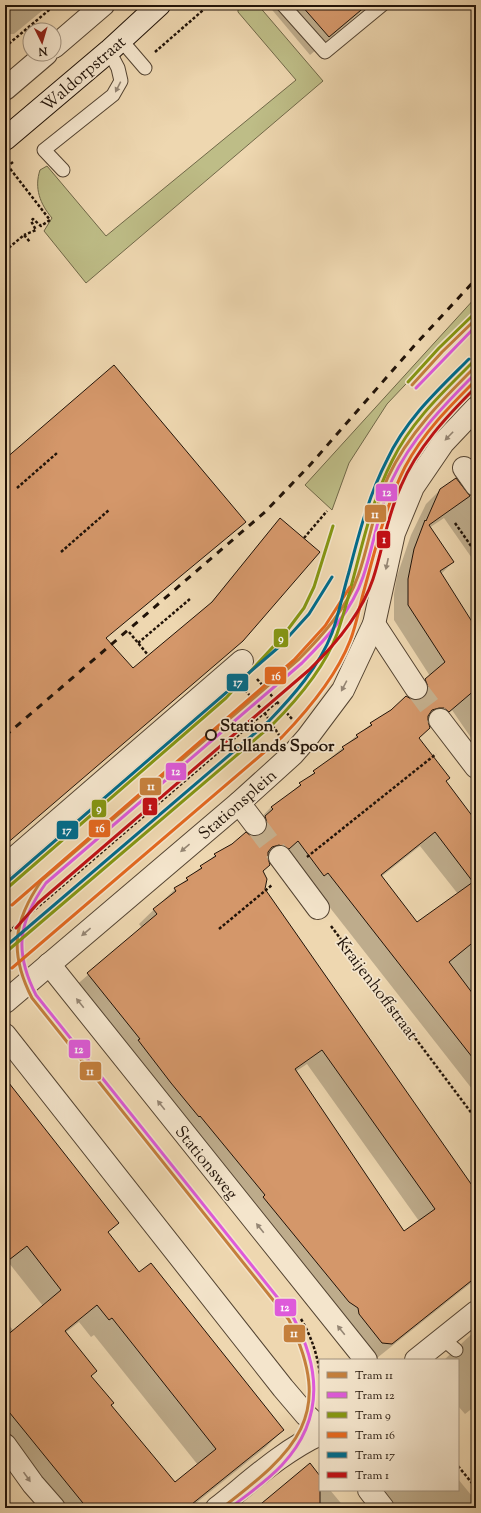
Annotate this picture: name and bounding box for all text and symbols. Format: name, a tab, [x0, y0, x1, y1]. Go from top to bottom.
north arrow	[22, 22, 62, 62]
street label: Waldorpstraat	[37, 31, 132, 118]
text: N	[37, 43, 49, 59]
one-way arrow	[114, 81, 121, 93]
one-way arrow	[444, 431, 454, 441]
line badge: 12	[375, 483, 398, 502]
text: 12	[382, 485, 392, 501]
line badge: 11	[364, 504, 387, 523]
text: 11	[370, 507, 379, 523]
line badge: 1	[376, 530, 391, 549]
text: 1	[381, 532, 386, 548]
one-way arrow	[383, 558, 389, 570]
line badge: 9	[273, 628, 289, 648]
text: 9	[278, 631, 284, 647]
line badge: 16	[264, 666, 287, 685]
text: 16	[270, 669, 281, 685]
line badge: 17	[226, 673, 249, 692]
text: 17	[232, 675, 243, 691]
one-way arrow	[341, 680, 348, 692]
place label: Station Hollands Spoor	[220, 715, 335, 759]
marker: Station Hollands Spoor	[205, 729, 217, 741]
line badge: 12	[165, 762, 187, 781]
text: 12	[171, 764, 181, 780]
street label: Stationsplein	[194, 765, 283, 846]
line badge: 11	[139, 777, 162, 796]
text: 11	[146, 779, 155, 795]
line badge: 1	[142, 797, 158, 816]
line badge: 9	[91, 799, 107, 818]
text: 1	[147, 799, 152, 815]
text: 9	[96, 801, 102, 817]
line badge: 16	[88, 819, 111, 838]
line badge: 17	[56, 820, 79, 840]
text: 16	[94, 821, 105, 837]
text: 17	[61, 823, 72, 839]
one-way arrow	[180, 844, 191, 853]
one-way arrow	[81, 928, 91, 937]
street label: Kraijenhoffstraat	[330, 933, 423, 1046]
one-way arrow	[76, 998, 85, 1009]
line badge: 12	[68, 1039, 91, 1059]
text: 12	[74, 1042, 84, 1058]
line badge: 11	[79, 1061, 102, 1081]
text: 11	[85, 1064, 94, 1080]
one-way arrow	[157, 1099, 166, 1110]
street label: Stationsweg	[168, 1121, 243, 1205]
one-way arrow	[256, 1223, 264, 1233]
line badge: 12	[274, 1298, 297, 1317]
text: 12	[280, 1300, 290, 1316]
line badge: 11	[283, 1324, 306, 1343]
one-way arrow	[337, 1324, 346, 1335]
text: 11	[289, 1326, 298, 1342]
legend	[319, 1359, 459, 1491]
text: Tram 11	[355, 1367, 393, 1385]
text: Tram 12	[355, 1387, 395, 1405]
text: Tram 9	[355, 1407, 391, 1425]
text: Tram 16	[355, 1427, 395, 1445]
text: Tram 17	[355, 1447, 395, 1465]
text: Tram 1	[355, 1467, 389, 1485]
one-way arrow	[23, 1471, 31, 1482]

